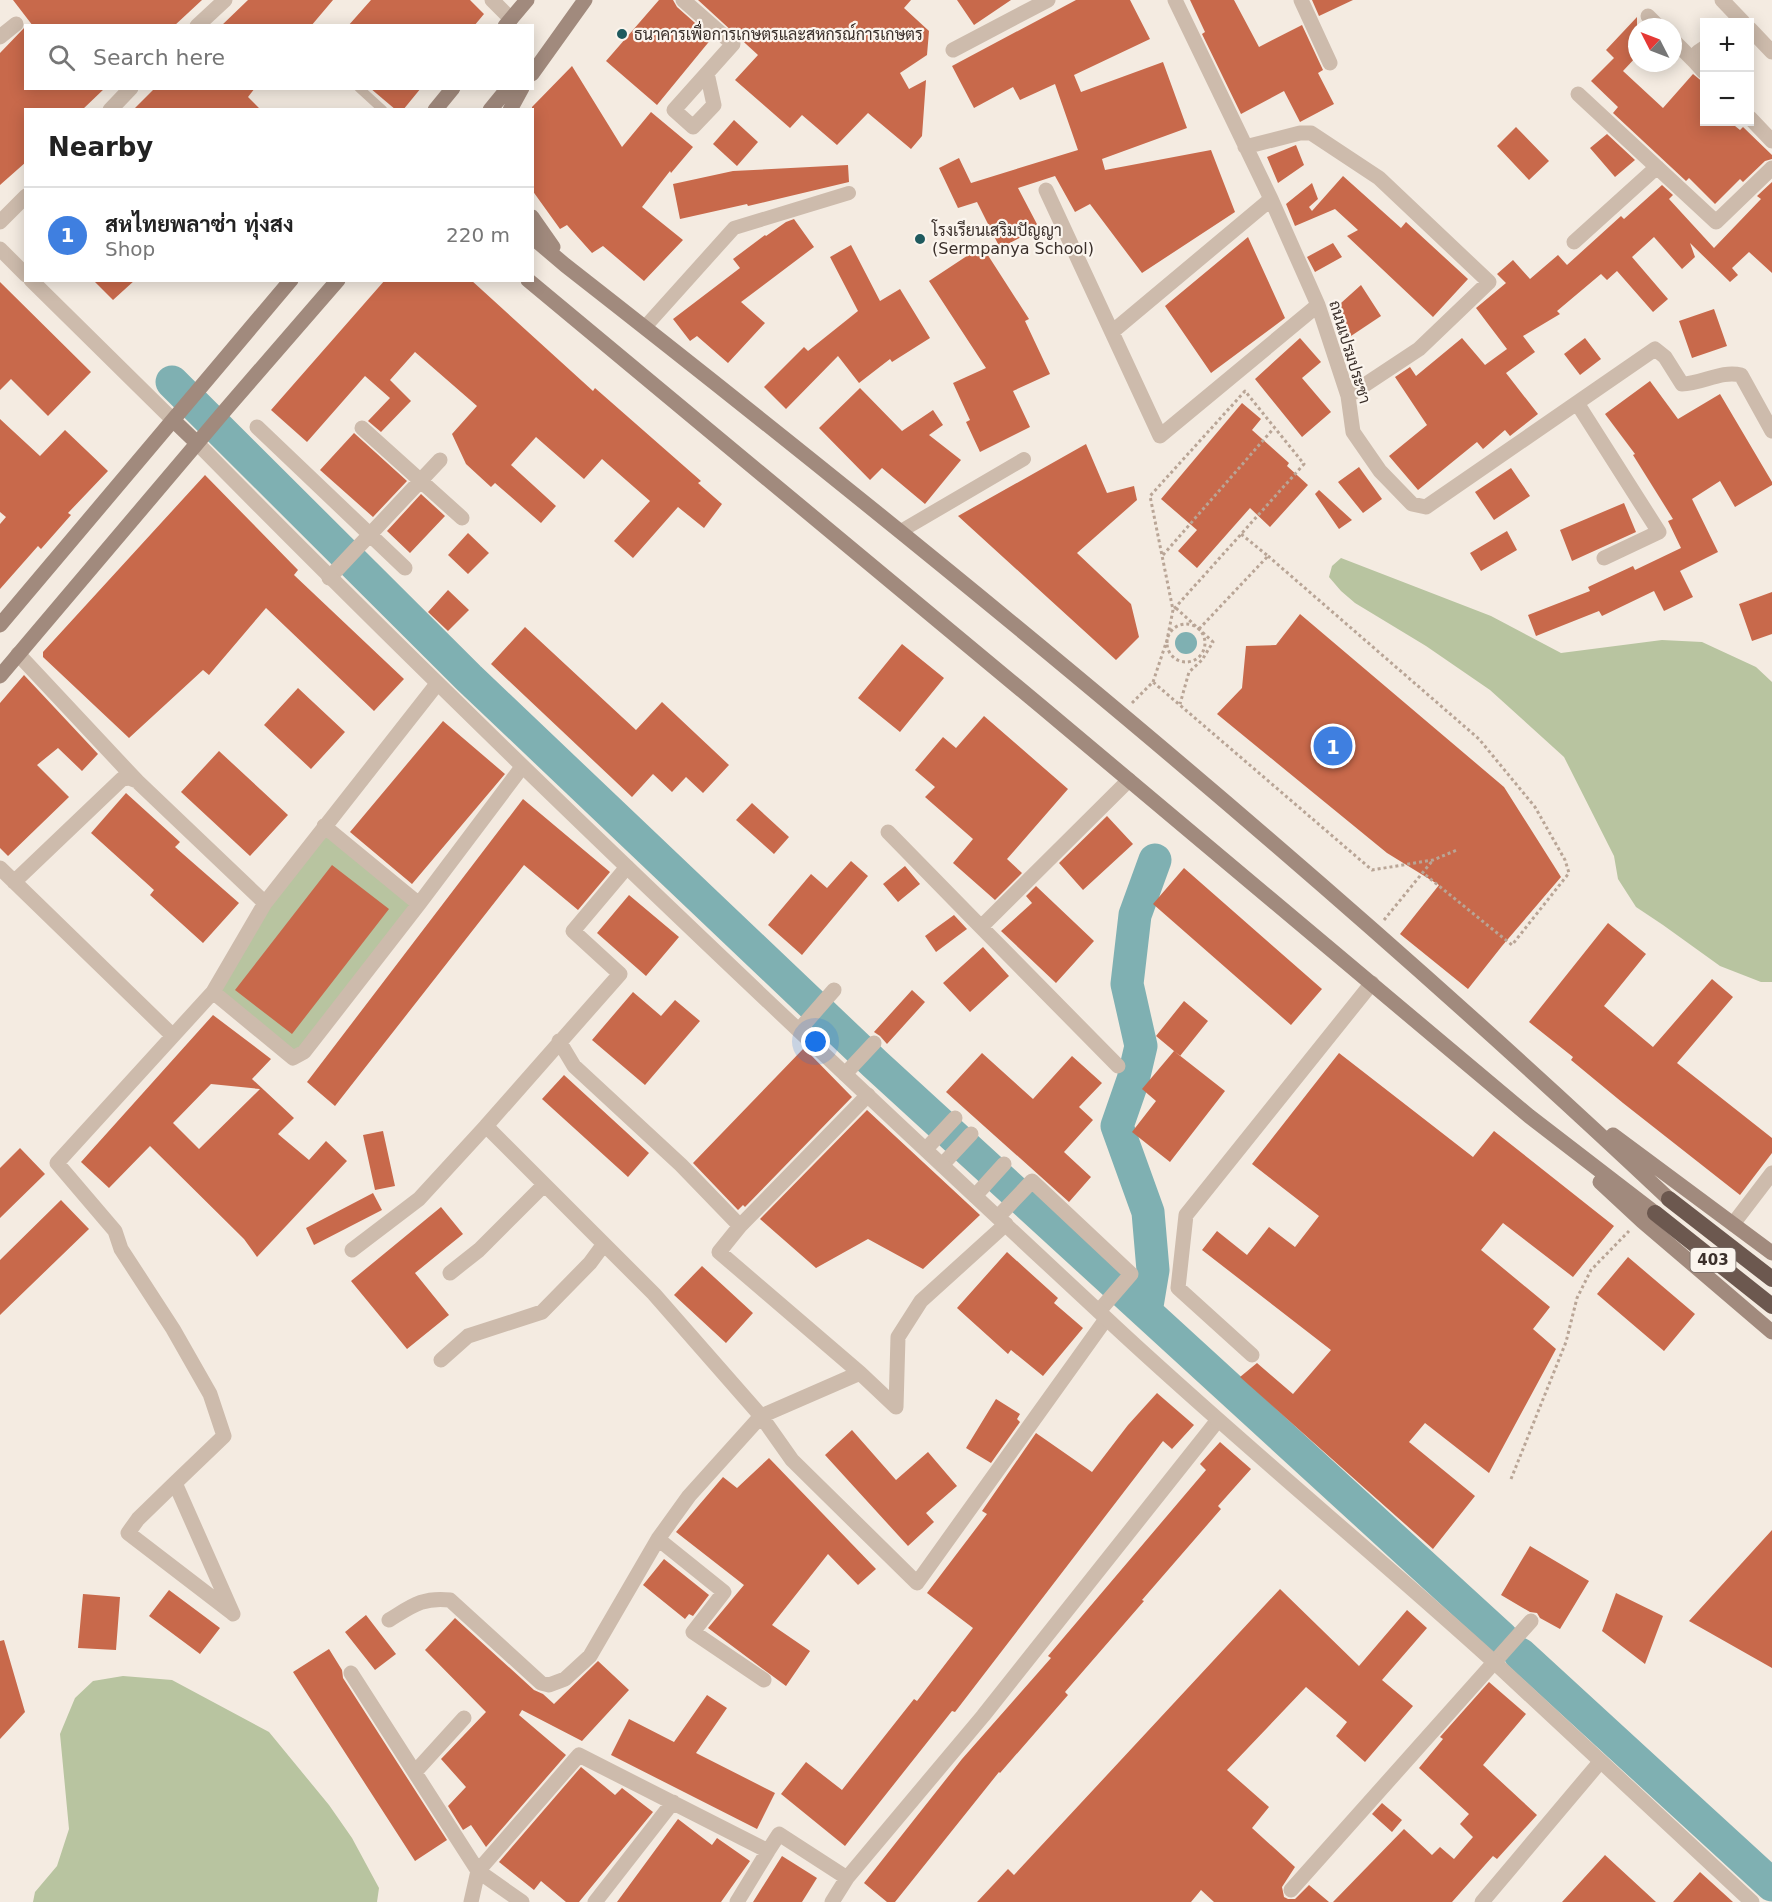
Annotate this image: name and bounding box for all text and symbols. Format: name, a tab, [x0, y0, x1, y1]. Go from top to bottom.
north arrow	[1628, 18, 1682, 72]
map controls	[1700, 18, 1754, 126]
button: +	[1700, 18, 1754, 72]
place label: ธนาคารเพื่อการเกษตรและสหกรณ์การเกษตร	[634, 20, 923, 44]
search box	[24, 24, 534, 90]
marker: ธนาคารเพื่อการเกษตรและสหกรณ์การเกษตร	[615, 27, 629, 41]
icon: search	[45, 41, 78, 74]
text: Search here	[93, 45, 225, 70]
button: −	[1700, 72, 1754, 126]
text: Nearby	[48, 132, 153, 162]
text: สหไทยพลาซ่า ทุ่งสง	[105, 212, 294, 237]
place label: โรงเรียนเสริมปัญญา (Sermpanya School)	[931, 219, 1094, 258]
text: 1	[61, 223, 74, 247]
text: 220 m	[446, 223, 510, 247]
marker: โรงเรียนเสริมปัญญา (Sermpanya School)	[913, 232, 927, 246]
text: Shop	[105, 237, 155, 261]
street label: ถนนเปรมประชา	[1325, 298, 1375, 406]
pin: 1	[1314, 724, 1352, 768]
your location	[801, 1027, 830, 1056]
road number: 403	[1690, 1248, 1736, 1272]

